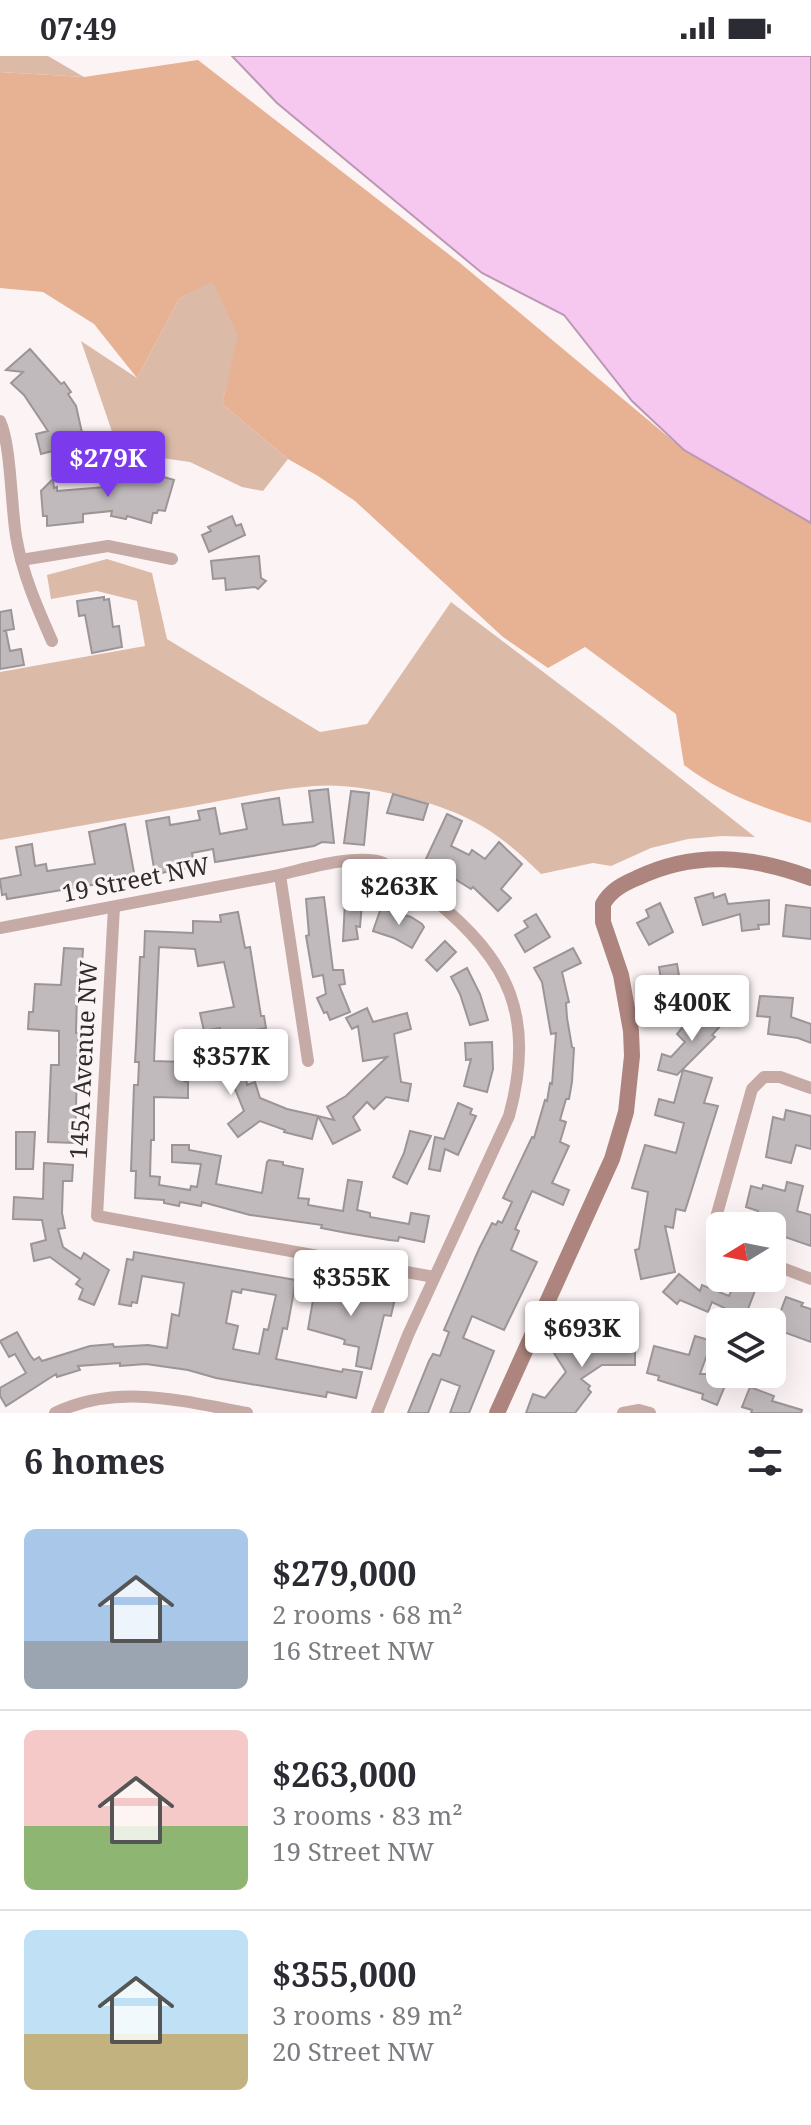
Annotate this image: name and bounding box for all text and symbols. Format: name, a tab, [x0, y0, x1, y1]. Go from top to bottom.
text: 07:49	[40, 8, 117, 49]
pin: $279K	[52, 431, 164, 499]
text: $279K	[69, 439, 147, 475]
street label: 19 Street NW	[59, 848, 212, 909]
pin: $263K	[343, 859, 455, 927]
text: $263K	[360, 867, 438, 903]
street label: 145A Avenue NW	[61, 960, 104, 1160]
pin: $400K	[636, 975, 748, 1043]
text: $400K	[653, 983, 731, 1019]
pin: $357K	[175, 1029, 287, 1097]
text: $357K	[192, 1037, 270, 1073]
north arrow	[706, 1212, 786, 1292]
map controls	[706, 1212, 786, 1388]
pin: $355K	[295, 1250, 407, 1318]
text: $355K	[312, 1258, 390, 1294]
pin: $693K	[526, 1301, 638, 1369]
button: layers	[706, 1308, 786, 1388]
text: $693K	[543, 1309, 621, 1345]
text: 6 homes	[24, 1438, 165, 1484]
icon: filters	[743, 1439, 787, 1483]
text: $279,000	[272, 1550, 416, 1596]
icon: home	[88, 1561, 184, 1657]
text: 2 rooms · 68 m²	[272, 1596, 463, 1632]
text: 16 Street NW	[272, 1632, 434, 1668]
text: $263,000	[272, 1751, 416, 1797]
icon: home	[88, 1762, 184, 1858]
text: 3 rooms · 83 m²	[272, 1797, 463, 1833]
text: 19 Street NW	[272, 1833, 434, 1869]
text: $355,000	[272, 1951, 416, 1997]
icon: home	[88, 1962, 184, 2058]
text: 3 rooms · 89 m²	[272, 1997, 463, 2033]
text: 20 Street NW	[272, 2033, 434, 2069]

